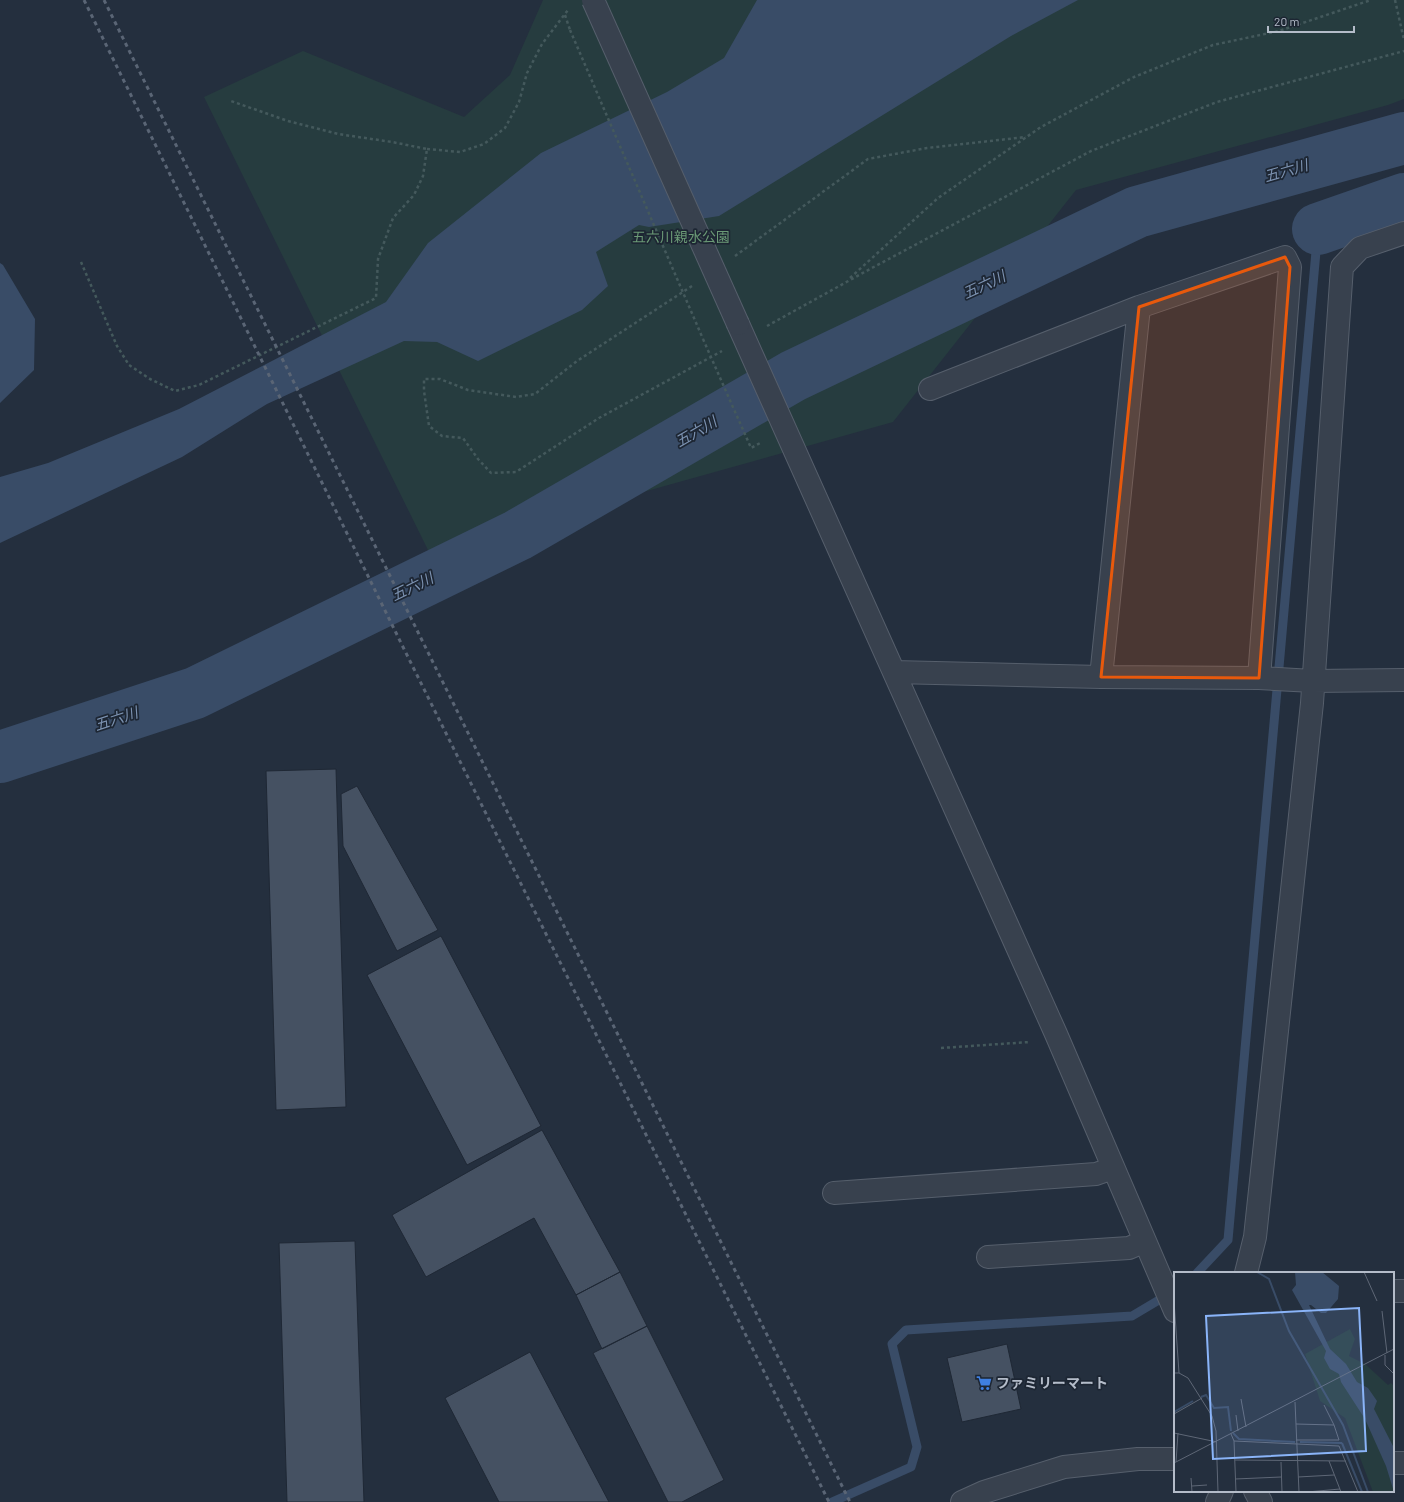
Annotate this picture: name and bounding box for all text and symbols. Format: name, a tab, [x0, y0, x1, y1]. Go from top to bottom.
scale bar	[1268, 8, 1354, 34]
text: 20 m	[1274, 14, 1300, 28]
water label: 五六川	[1262, 155, 1312, 185]
park label: 五六川親水公園	[632, 228, 730, 245]
water label: 五六川	[959, 266, 1010, 302]
water label: 五六川	[672, 411, 721, 450]
water label: 五六川	[387, 567, 438, 604]
water label: 五六川	[92, 702, 142, 734]
inset map	[1174, 1272, 1394, 1492]
supermarket icon: ファミリーマート	[975, 1374, 993, 1392]
place label: ファミリーマート	[996, 1374, 1108, 1391]

